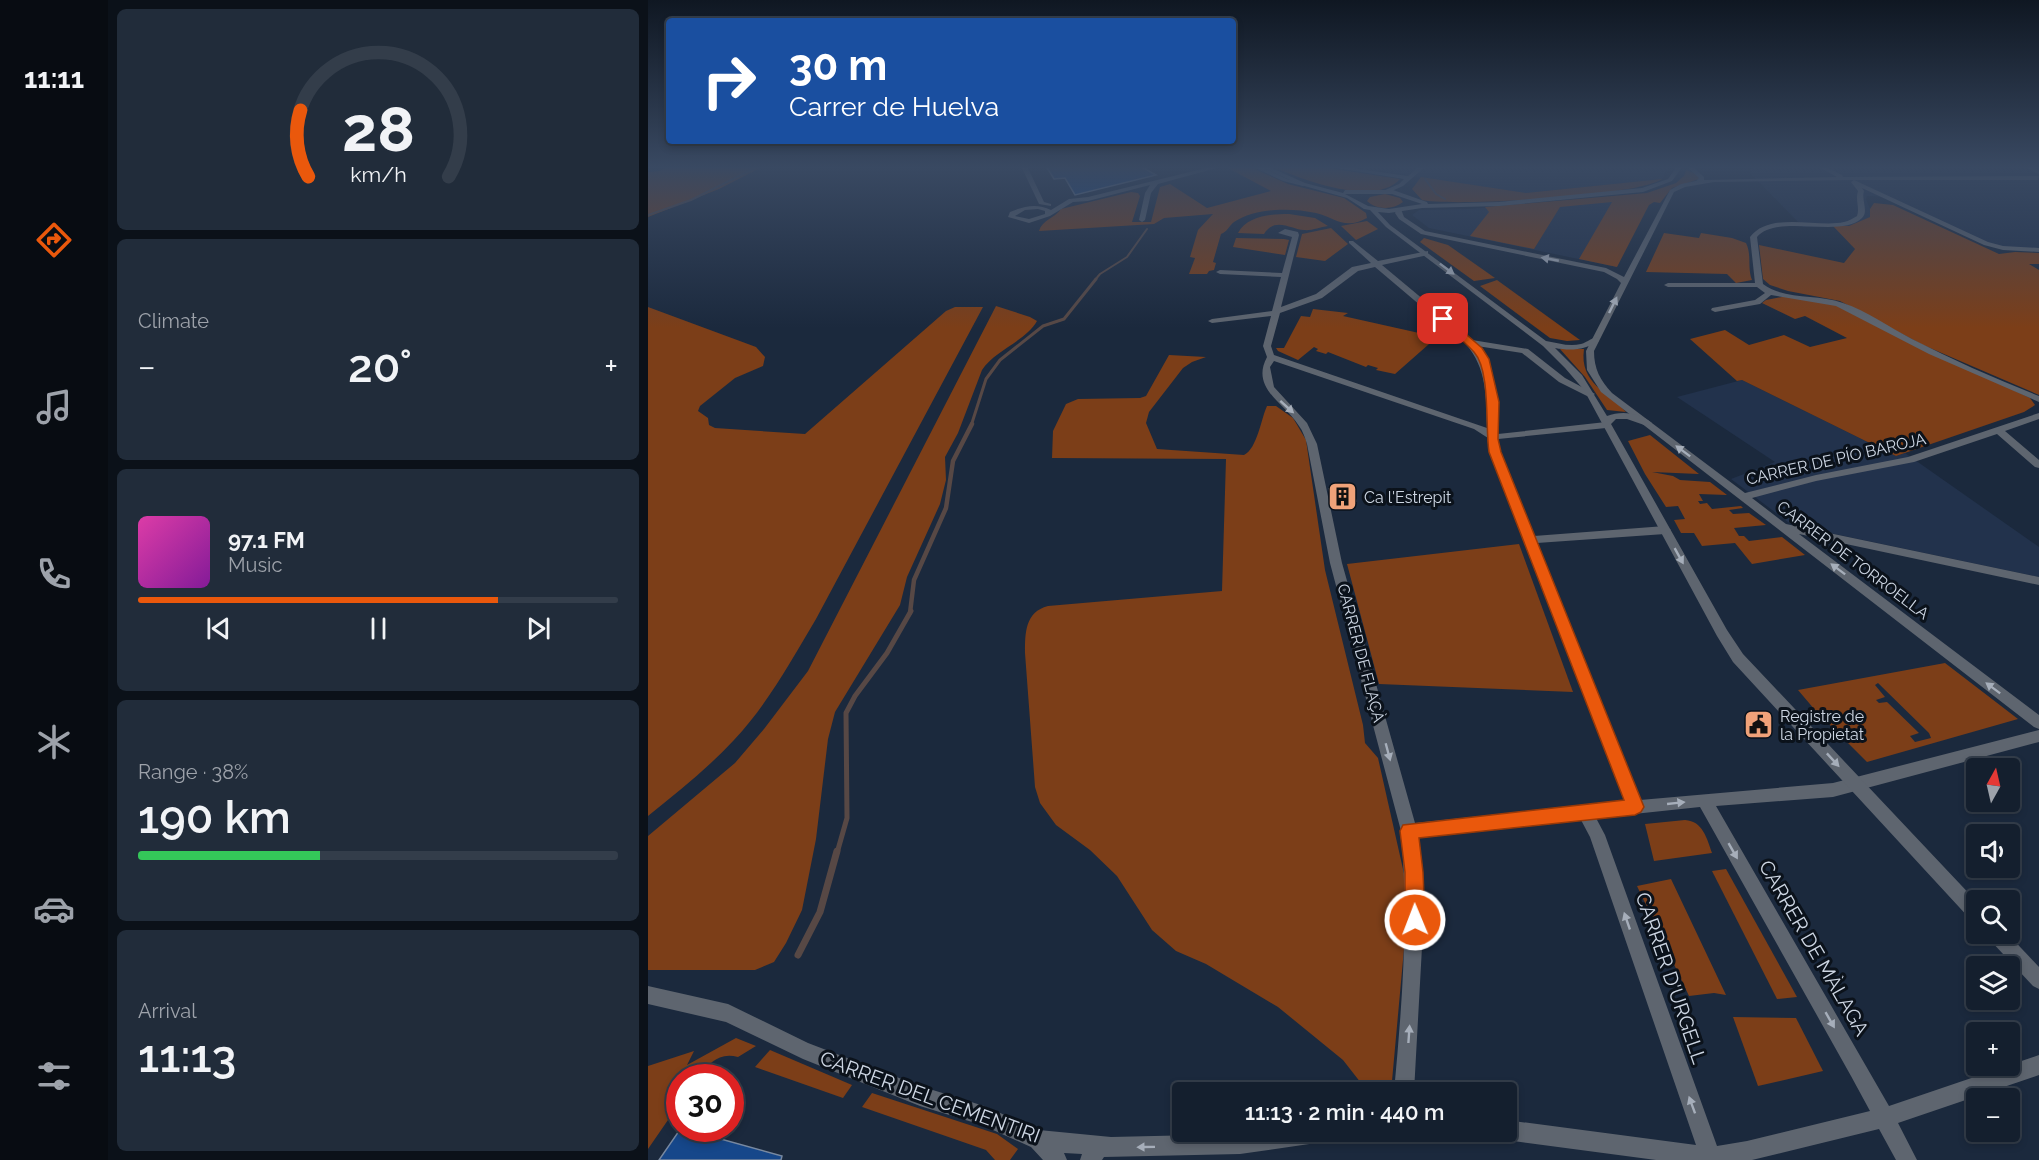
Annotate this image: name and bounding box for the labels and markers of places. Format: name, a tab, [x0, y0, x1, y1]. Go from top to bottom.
pin	[1417, 293, 1468, 344]
building icon: Ca l'Estrepit	[1327, 481, 1359, 513]
place label: Ca l'Estrepit	[1364, 488, 1452, 507]
place label: Registre de la Propietat	[1780, 707, 1865, 744]
public building icon: Registre de la Propietat	[1743, 709, 1775, 741]

